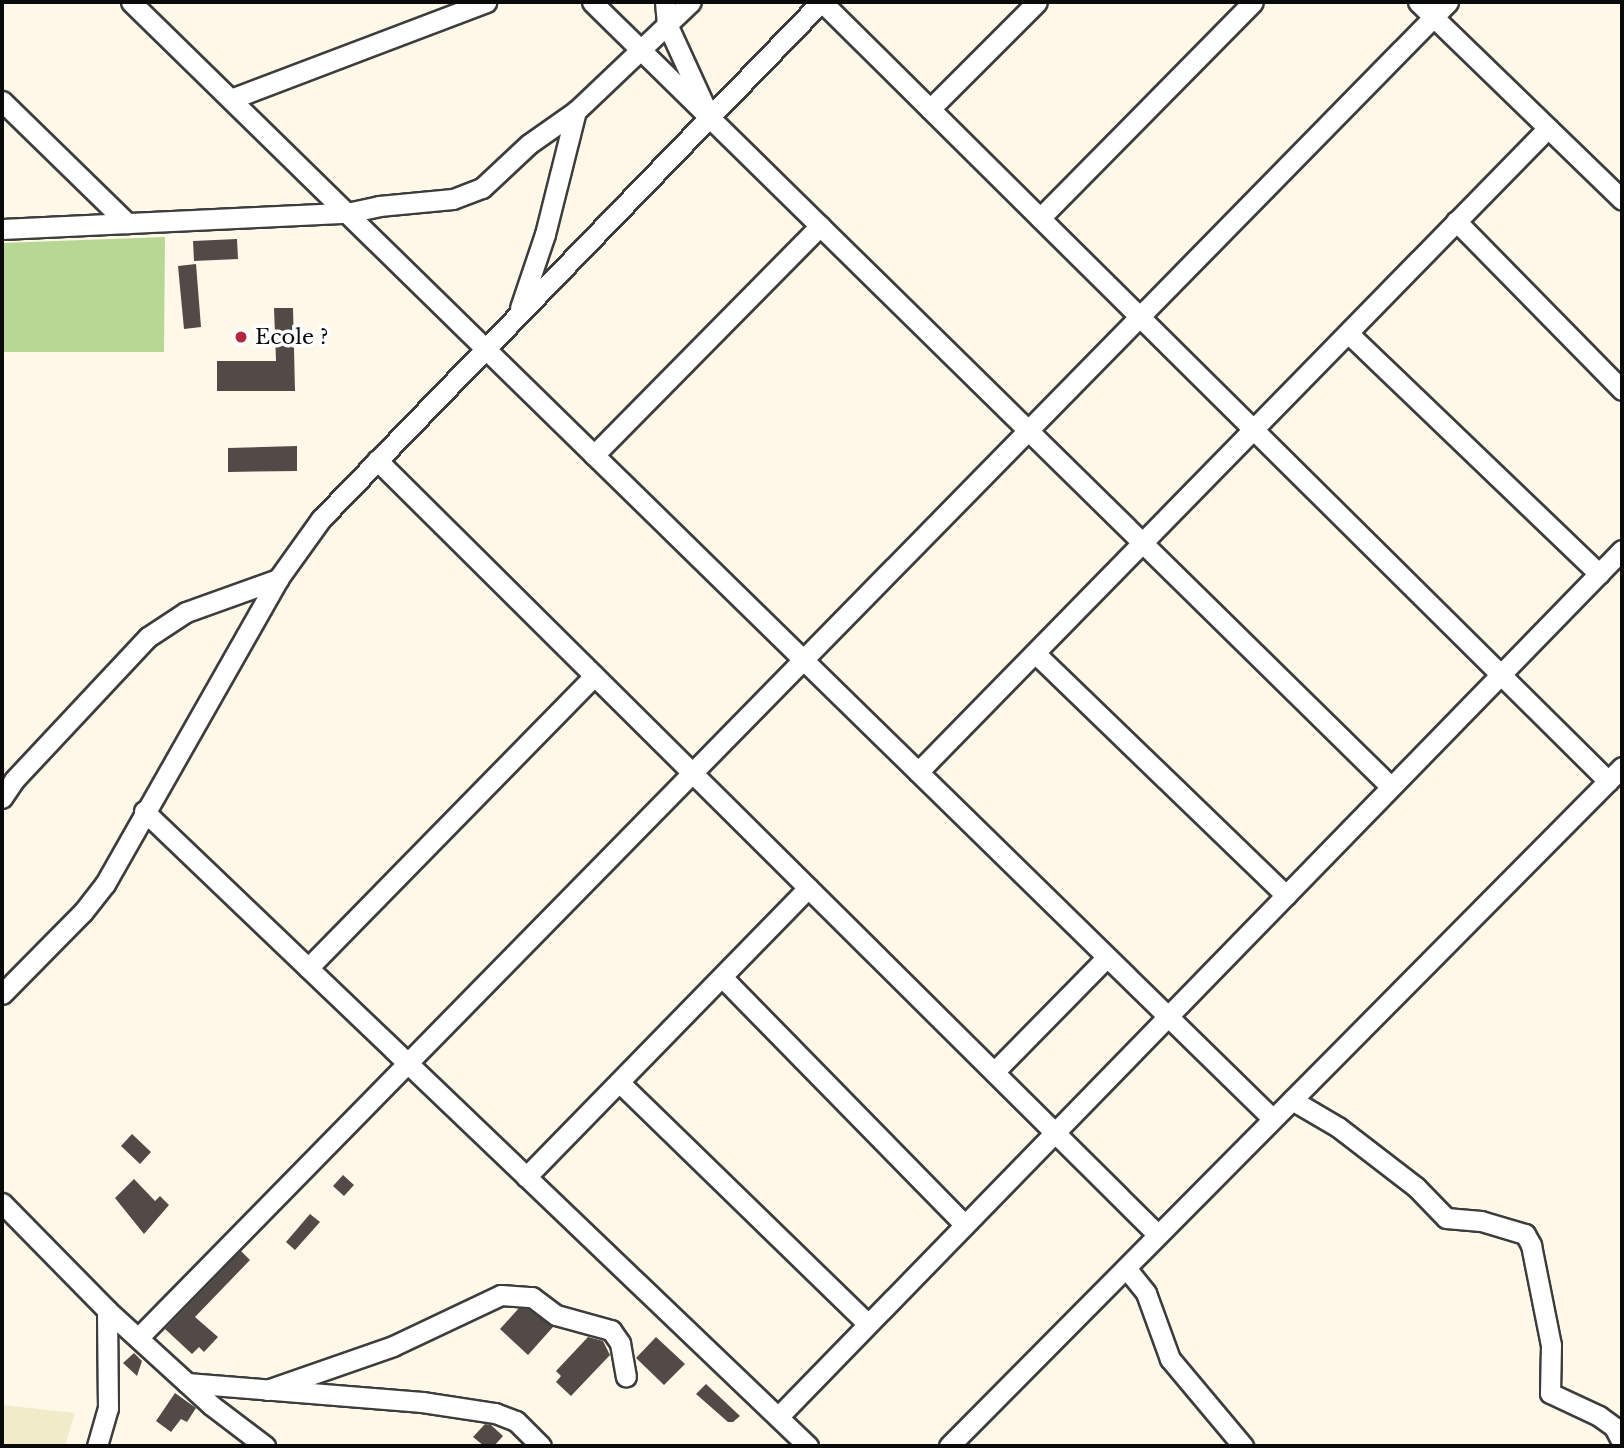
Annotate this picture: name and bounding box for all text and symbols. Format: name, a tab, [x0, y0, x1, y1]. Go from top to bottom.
place label: Ecole ?	[255, 324, 328, 350]
marker: Ecole ?	[233, 329, 249, 345]

